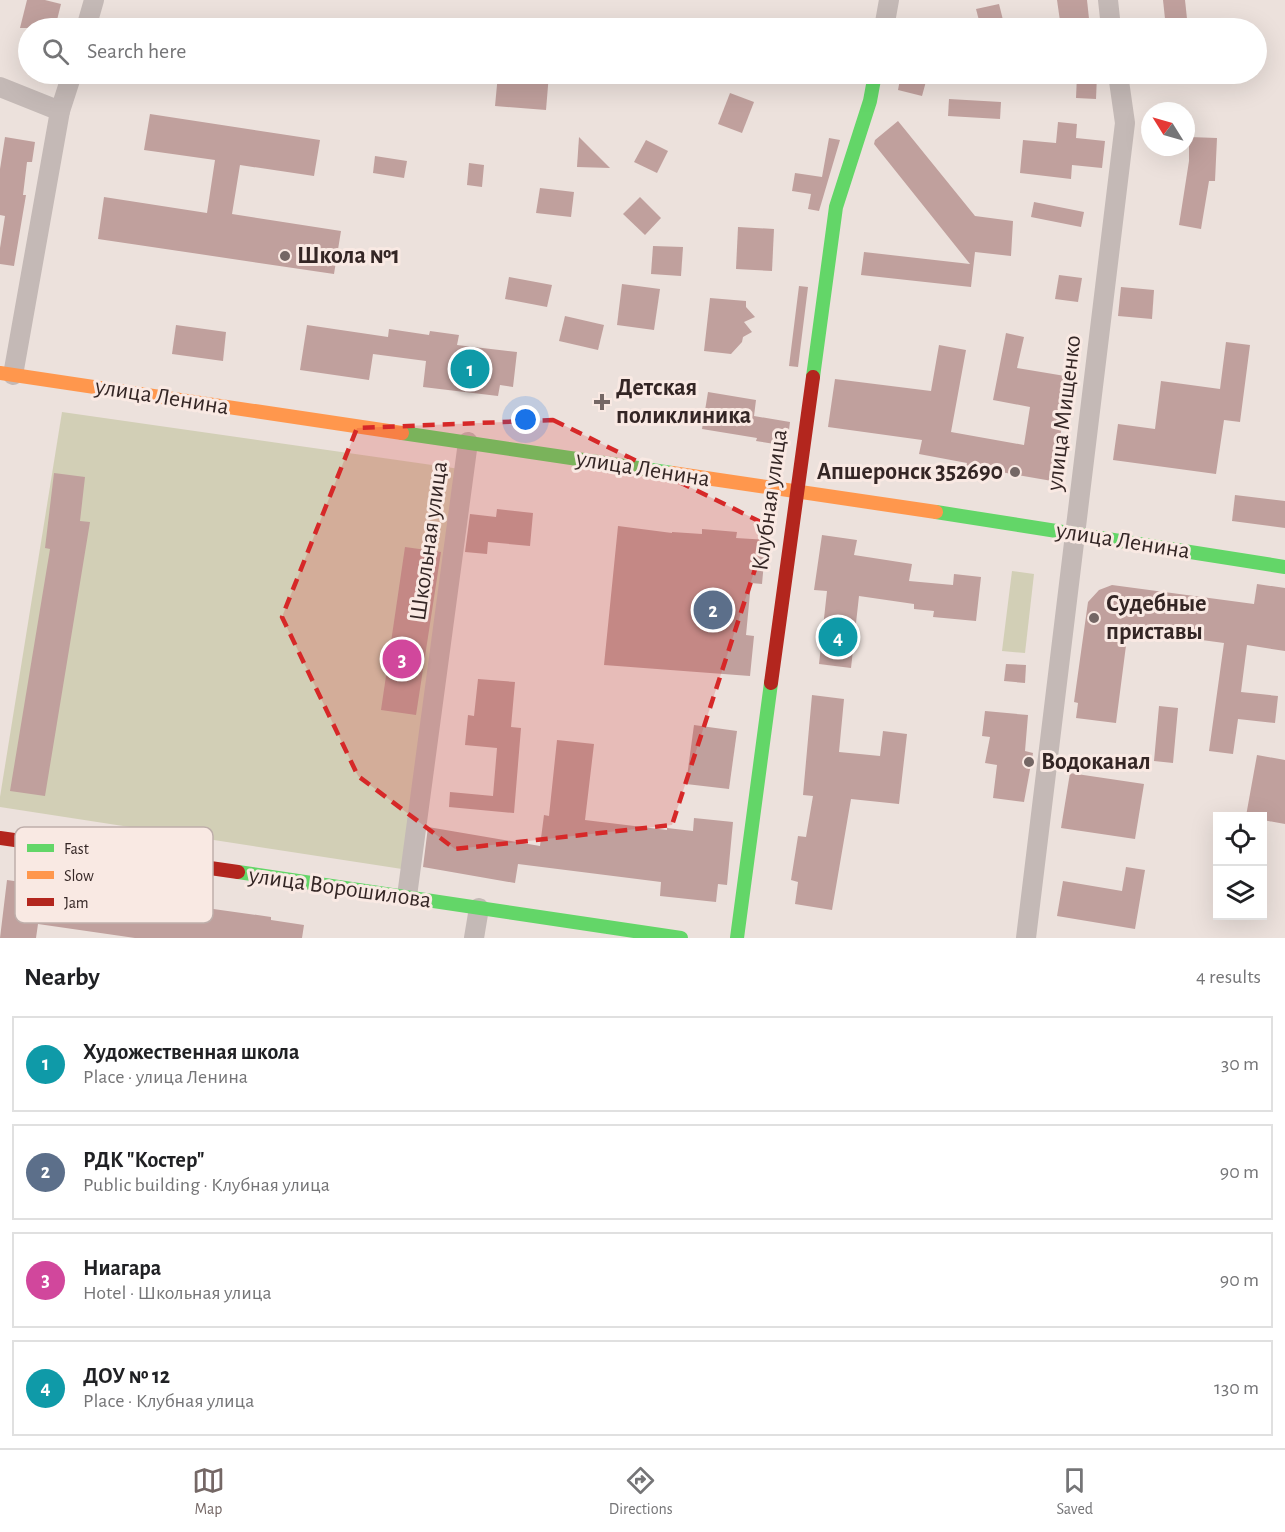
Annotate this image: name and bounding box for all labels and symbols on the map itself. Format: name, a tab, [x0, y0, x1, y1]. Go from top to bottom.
north arrow	[1141, 102, 1195, 156]
place label: Школа №1	[297, 244, 400, 268]
marker: Школа №1	[278, 249, 292, 263]
street label: улица Мищенко	[1042, 334, 1085, 493]
pin: 1	[450, 346, 490, 392]
street label: улица Ленина	[93, 374, 230, 419]
place label: Детская поликлиника	[616, 376, 751, 428]
marker: Детская поликлиника	[593, 393, 611, 411]
your location	[511, 405, 540, 434]
street label: Клубная улица	[748, 428, 792, 572]
street label: улица Ленина	[574, 446, 711, 491]
street label: Школьная улица	[406, 460, 452, 622]
place label: Апшеронск 352690	[817, 460, 1003, 484]
marker: Апшеронск 352690	[1008, 465, 1022, 479]
street label: улица Ленина	[1054, 518, 1191, 563]
pin: 2	[694, 588, 732, 632]
place label: Судебные приставы	[1106, 592, 1207, 644]
marker: Судебные приставы	[1087, 611, 1101, 625]
pin: 4	[818, 614, 858, 660]
pin: 3	[382, 636, 422, 682]
place label: Водоканал	[1041, 750, 1151, 774]
marker: Водоканал	[1022, 755, 1036, 769]
legend	[15, 827, 213, 923]
text: Fast	[64, 841, 89, 857]
street label: улица Ворошилова	[246, 863, 433, 913]
text: Slow	[64, 868, 94, 884]
text: Jam	[64, 895, 89, 911]

